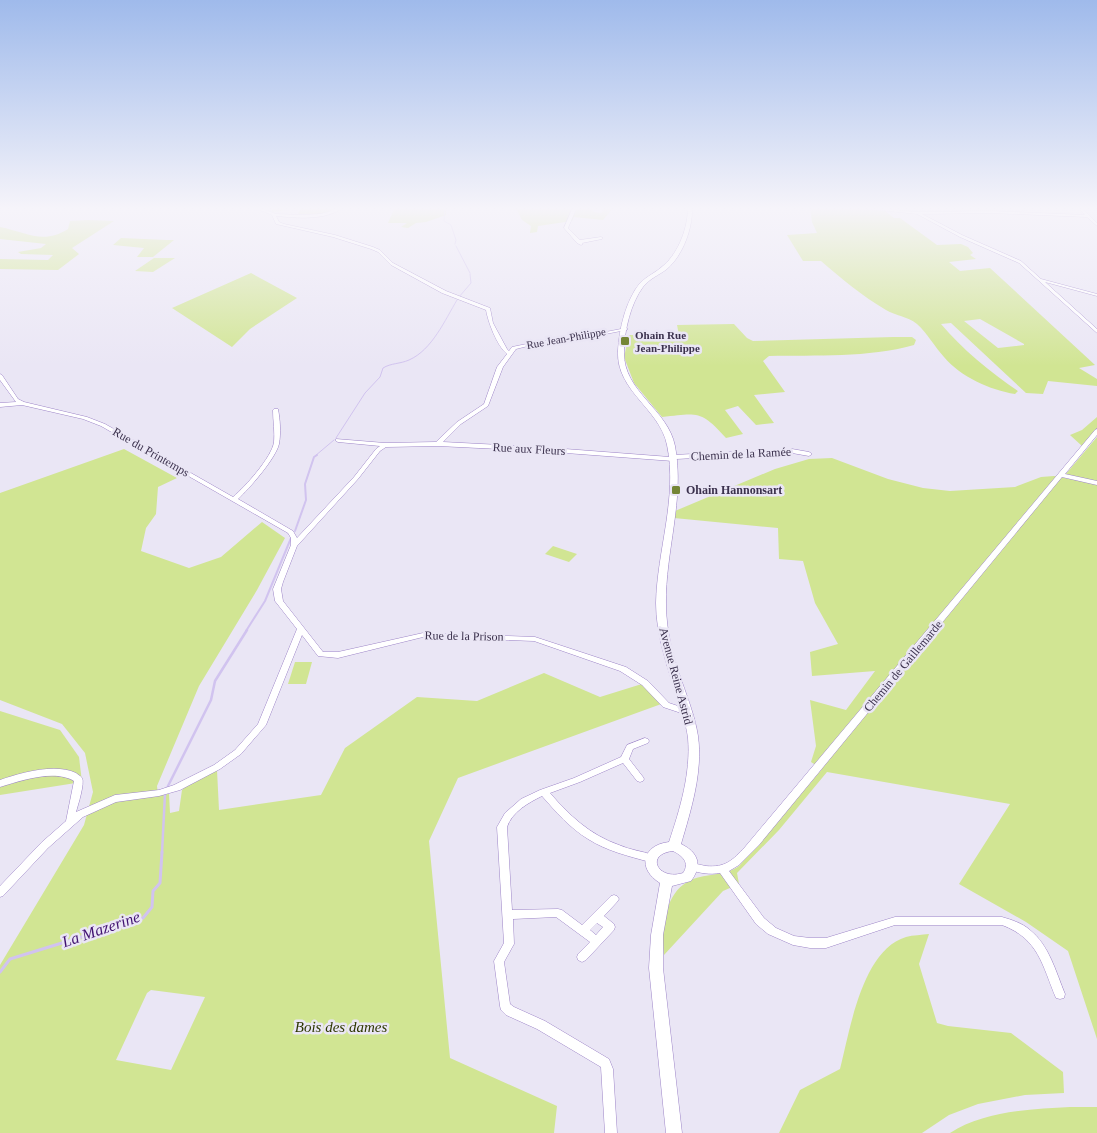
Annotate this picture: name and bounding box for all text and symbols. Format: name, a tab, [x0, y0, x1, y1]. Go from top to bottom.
street label: Rue Jean-Philippe	[525, 325, 607, 351]
place label: Ohain Rue Jean-Philippe	[635, 329, 700, 354]
marker: Ohain Rue Jean-Philippe	[619, 335, 631, 347]
street label: Rue du Printemps	[110, 424, 192, 480]
street label: Rue aux Fleurs	[492, 440, 566, 458]
street label: Chemin de la Ramée	[691, 444, 791, 464]
place label: Ohain Hannonsart	[686, 483, 782, 497]
marker: Ohain Hannonsart	[670, 484, 682, 496]
street label: Chemin de Gaillemarde	[861, 618, 945, 714]
street label: Avenue Reine Astrid	[656, 626, 696, 726]
street label: Rue de la Prison	[424, 628, 504, 644]
water label: La Mazerine	[59, 908, 142, 951]
park label: Bois des dames	[295, 1019, 387, 1035]

